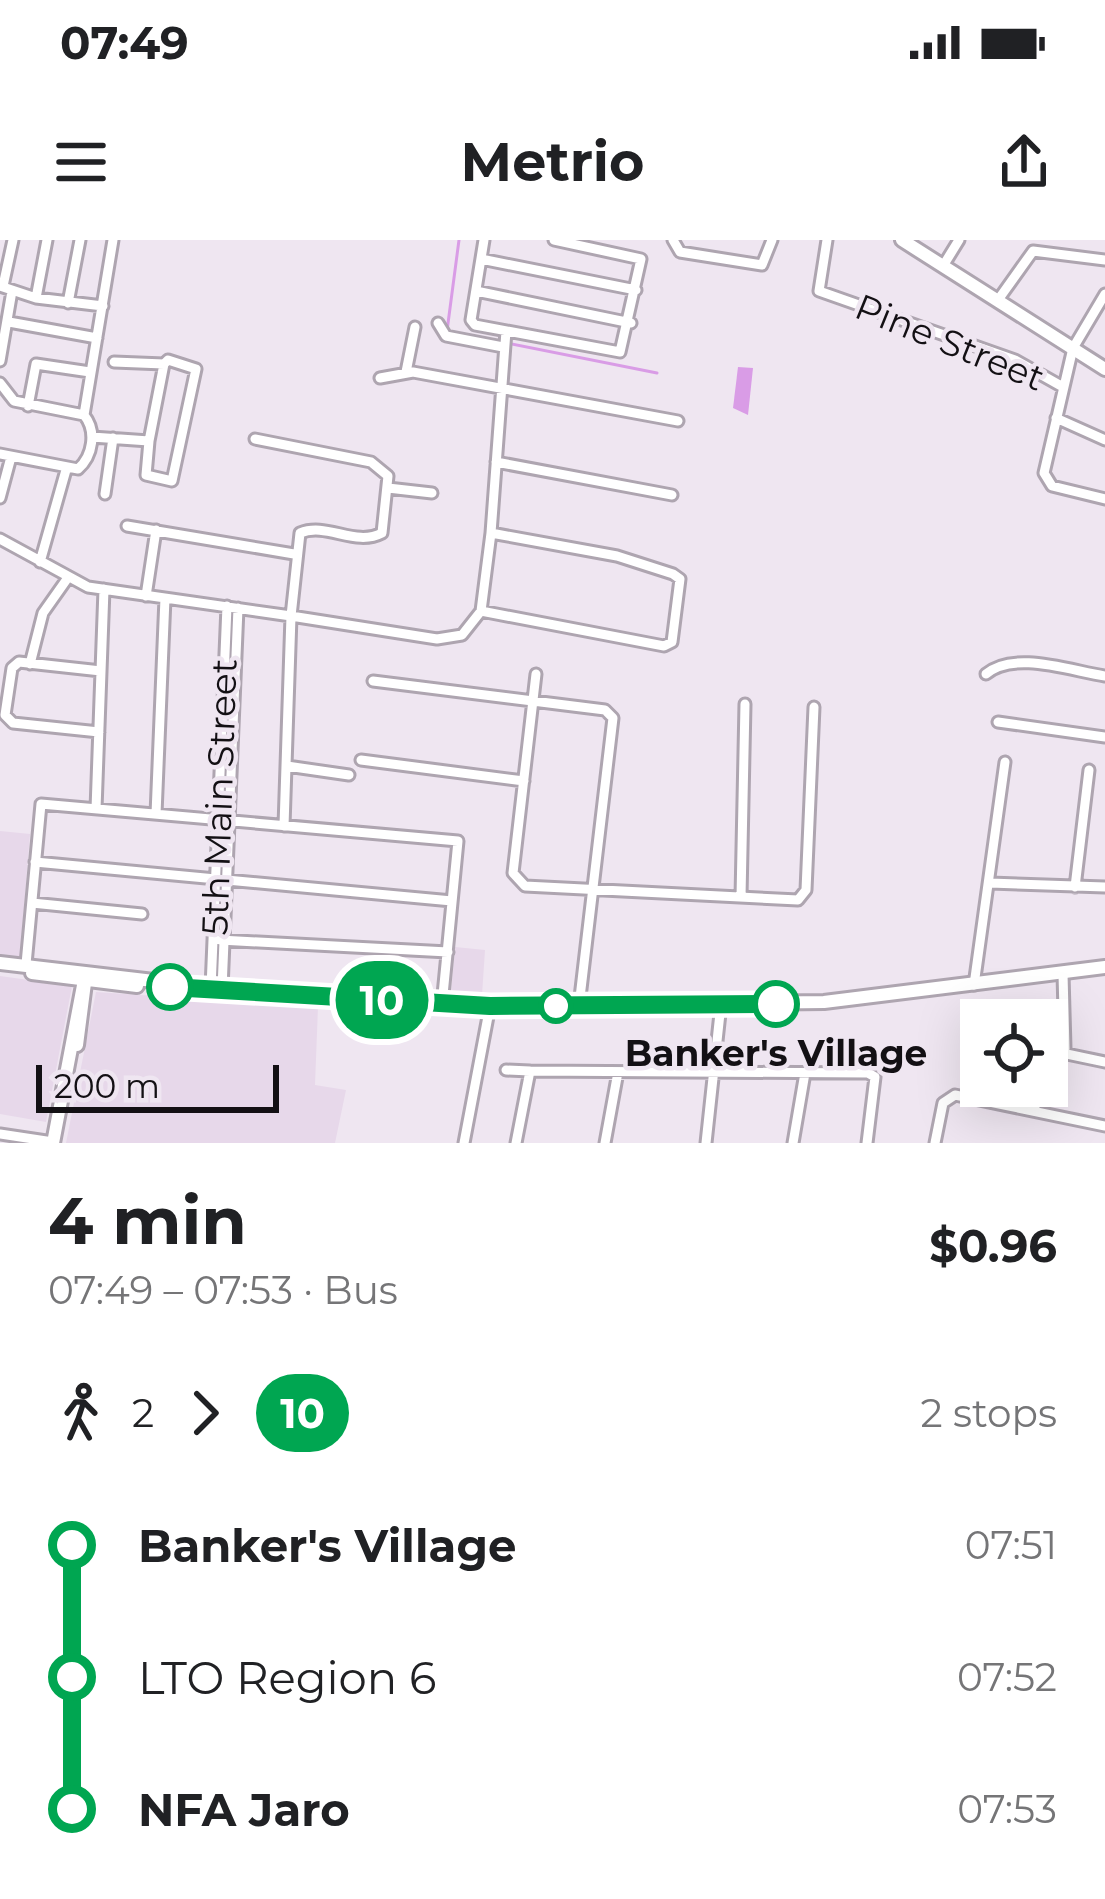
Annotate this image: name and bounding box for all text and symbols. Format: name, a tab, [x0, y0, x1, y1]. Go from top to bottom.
text: 07:49	[60, 15, 189, 70]
icon: menu	[48, 129, 114, 195]
text: Metrio	[461, 129, 644, 195]
icon: share	[991, 129, 1057, 195]
street label: Pine Street	[849, 284, 1051, 400]
street label: 5th Main Street	[192, 658, 246, 936]
line badge: 10	[328, 961, 436, 1039]
unlabelled marker	[148, 965, 192, 1009]
text: 10	[360, 974, 404, 1026]
marker: Banker's Village	[754, 982, 798, 1026]
unlabelled marker	[540, 990, 572, 1022]
map controls	[960, 999, 1068, 1107]
button: locate	[960, 999, 1068, 1107]
place label: Banker's Village	[625, 1031, 927, 1075]
scale bar	[36, 1059, 279, 1112]
text: 200 m	[54, 1066, 160, 1106]
text: 4 min	[48, 1180, 247, 1261]
text: $0.96	[929, 1218, 1057, 1273]
text: 07:49 – 07:53 · Bus	[48, 1266, 398, 1314]
icon: walk	[48, 1380, 114, 1446]
icon: forward	[172, 1380, 238, 1446]
text: 10	[280, 1387, 325, 1439]
text: 2	[132, 1389, 154, 1437]
text: 2 stops	[921, 1389, 1057, 1437]
text: Banker's Village	[138, 1518, 516, 1573]
text: 07:51	[965, 1521, 1057, 1569]
text: LTO Region 6	[138, 1650, 436, 1705]
text: 07:52	[957, 1653, 1057, 1701]
text: NFA Jaro	[138, 1782, 350, 1837]
text: 07:53	[957, 1785, 1057, 1833]

